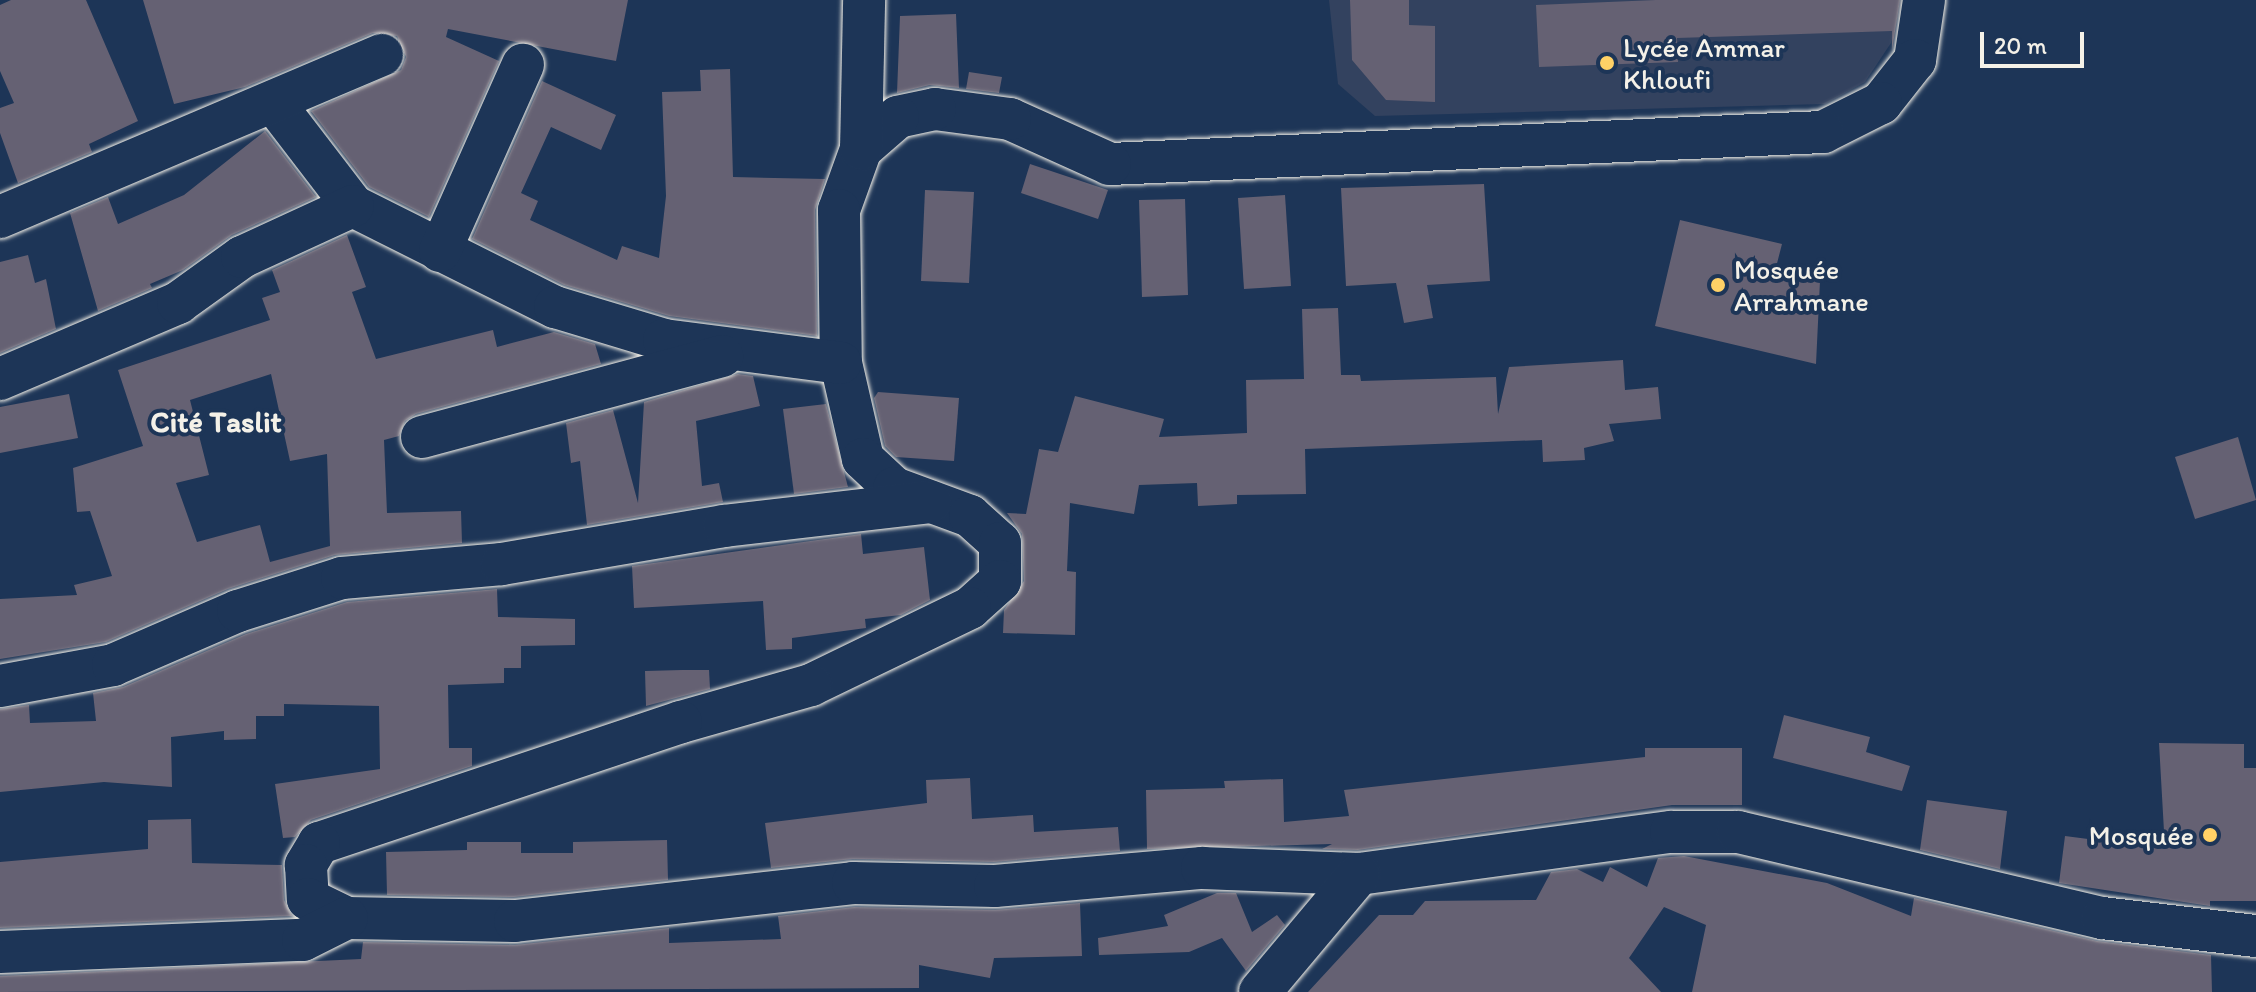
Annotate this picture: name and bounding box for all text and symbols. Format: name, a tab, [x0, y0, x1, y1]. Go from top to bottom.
scale bar	[1984, 16, 2088, 66]
place label: Lycée Ammar Khloufi	[1623, 30, 1785, 96]
text: 20 m	[1994, 31, 2047, 60]
marker: Lycée Ammar Khloufi	[1598, 54, 1616, 72]
place label: Mosquée Arrahmane	[1734, 252, 1869, 318]
marker: Mosquée Arrahmane	[1709, 276, 1727, 294]
district label: Cité Taslit	[151, 404, 281, 440]
place label: Mosquée	[2089, 818, 2194, 852]
marker: Mosquée	[2201, 826, 2219, 844]

